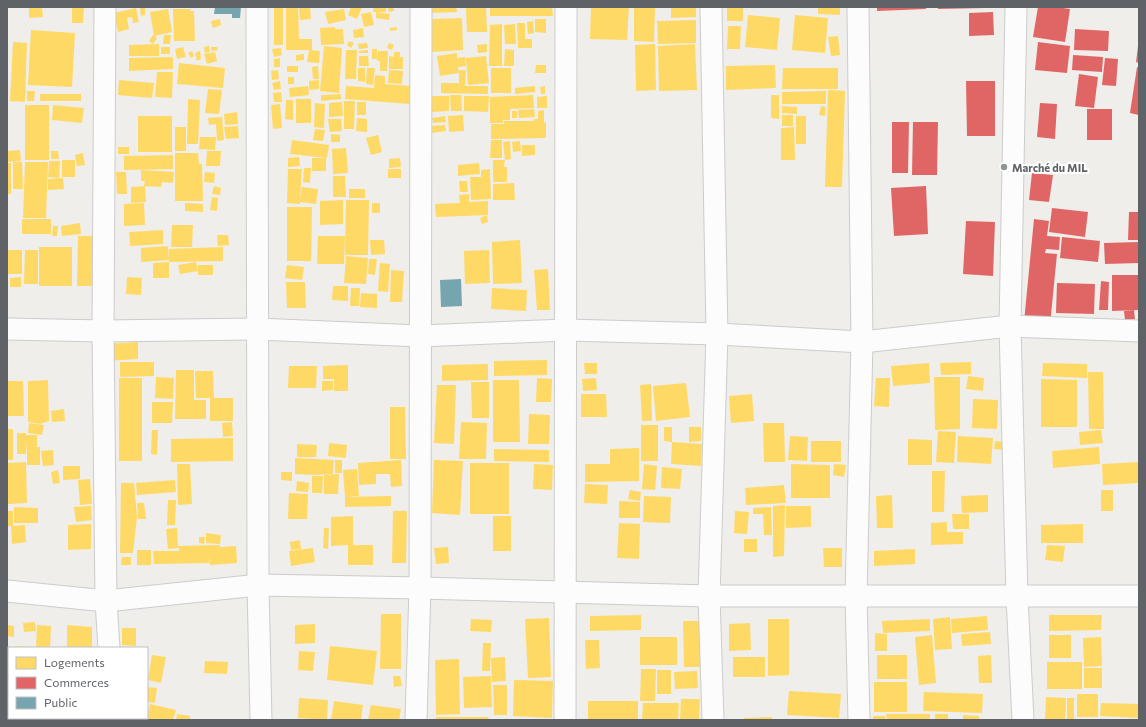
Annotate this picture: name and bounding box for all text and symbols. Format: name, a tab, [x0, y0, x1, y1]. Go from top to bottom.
place label: Marché du MIL	[1012, 161, 1088, 174]
marker: Marché du MIL	[999, 162, 1009, 172]
legend	[8, 647, 148, 719]
text: Logements	[44, 655, 105, 669]
text: Commerces	[44, 675, 109, 689]
text: Public	[44, 695, 77, 709]

